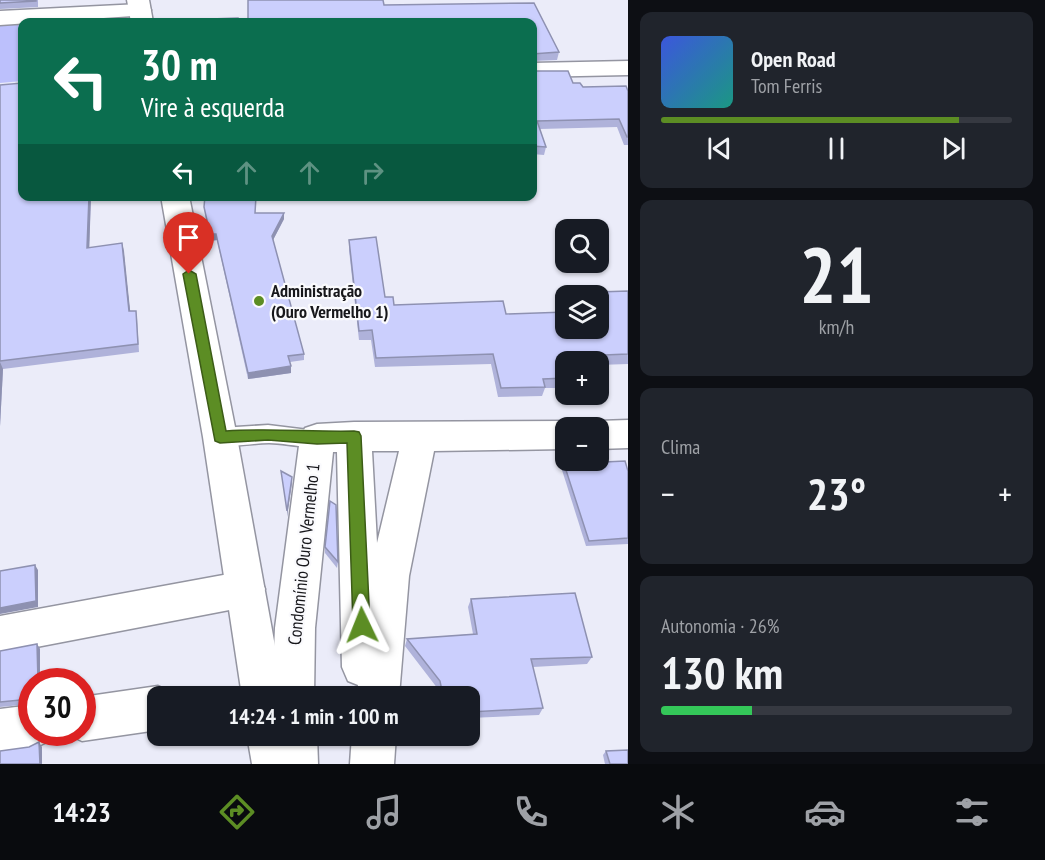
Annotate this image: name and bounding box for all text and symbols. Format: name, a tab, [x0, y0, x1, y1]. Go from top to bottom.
text: 30 m	[141, 37, 218, 92]
icon: left	[42, 42, 120, 120]
text: Open Road	[751, 45, 836, 73]
text: Tom Ferris	[751, 73, 822, 99]
text: Vire à esquerda	[141, 90, 285, 124]
icon: previous	[703, 132, 736, 165]
icon: pause	[820, 132, 853, 165]
icon: next	[937, 132, 970, 165]
icon: left	[167, 156, 200, 189]
icon: ahead	[230, 156, 263, 189]
icon: ahead	[293, 156, 326, 189]
icon: right	[356, 156, 389, 189]
pin	[163, 212, 214, 274]
map controls	[555, 219, 609, 471]
button: search	[555, 219, 609, 273]
icon: arrive	[172, 221, 205, 254]
text: 21	[799, 224, 874, 325]
place label: Administração (Ouro Vermelho 1)	[270, 279, 389, 323]
button: layers	[555, 285, 609, 339]
marker: Administração (Ouro Vermelho 1)	[252, 294, 266, 308]
text: km/h	[819, 314, 854, 340]
button: +	[555, 351, 609, 405]
button: −	[555, 417, 609, 471]
text: Clima	[661, 434, 700, 460]
street label: Condomínio Ouro Vermelho 1	[283, 462, 324, 646]
text: 23°	[807, 464, 866, 522]
text: −	[661, 472, 675, 515]
text: +	[998, 472, 1012, 515]
position arrow	[330, 593, 394, 657]
text: Autonomia · 26%	[661, 613, 779, 639]
text: 130 km	[661, 643, 783, 701]
speed limit sign: 30	[18, 668, 96, 746]
text: 14:24 · 1 min · 100 m	[228, 702, 399, 730]
icon: directions	[216, 791, 258, 833]
icon: music	[363, 791, 405, 833]
icon: phone	[510, 791, 552, 833]
icon: climate	[657, 791, 699, 833]
icon: car	[804, 791, 846, 833]
icon: filters	[951, 791, 993, 833]
text: 14:23	[52, 795, 111, 829]

